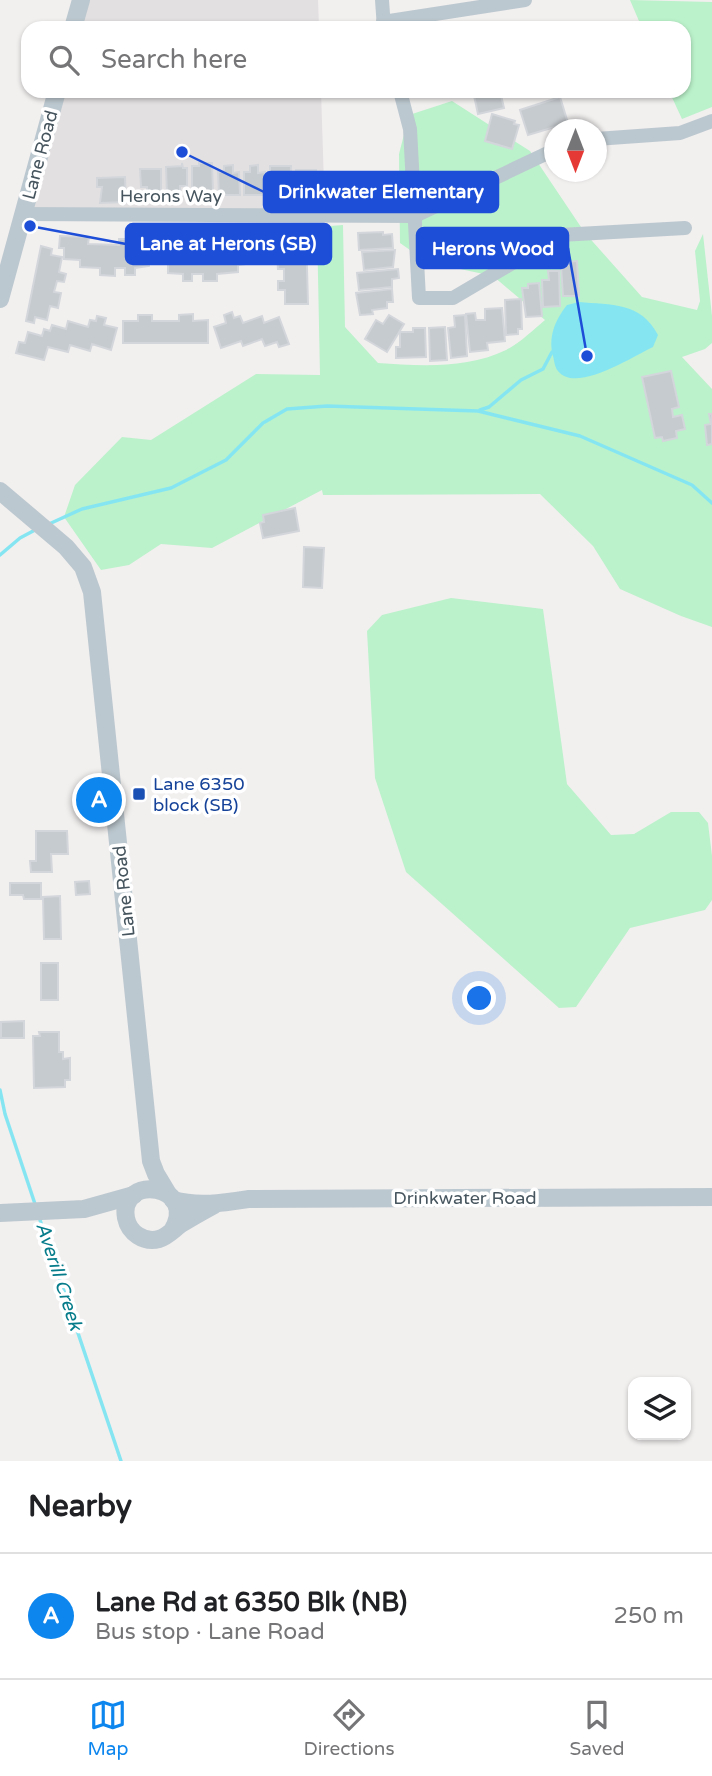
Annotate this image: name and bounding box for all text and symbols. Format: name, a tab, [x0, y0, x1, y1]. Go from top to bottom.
search box	[21, 21, 691, 98]
icon: search	[45, 41, 83, 79]
text: Search here	[101, 44, 247, 75]
street label: Lane Road	[18, 108, 62, 202]
north arrow	[544, 119, 607, 182]
callout: Drinkwater Elementary	[264, 172, 498, 212]
text: Drinkwater Elementary	[278, 181, 485, 204]
street label: Herons Way	[120, 185, 223, 207]
callout: Lane at Herons (SB)	[126, 224, 331, 264]
callout: Herons Wood	[417, 228, 568, 268]
text: Lane at Herons (SB)	[140, 233, 317, 255]
text: Herons Wood	[432, 238, 554, 260]
place label: Lane 6350 block (SB)	[153, 773, 245, 816]
pin: A	[76, 774, 122, 826]
marker: Lane 6350 block (SB)	[131, 786, 147, 802]
street label: Lane Road	[108, 844, 140, 938]
your location	[462, 981, 496, 1015]
street label: Drinkwater Road	[393, 1187, 537, 1209]
water label: Averill Creek	[31, 1219, 87, 1335]
map controls	[628, 1377, 691, 1440]
button: layers	[628, 1377, 691, 1440]
text: Nearby	[28, 1488, 132, 1525]
text: Lane Rd at 6350 Blk (NB)	[95, 1587, 407, 1618]
text: A	[42, 1602, 60, 1630]
text: 250 m	[614, 1602, 684, 1630]
text: Bus stop · Lane Road	[95, 1618, 325, 1646]
tab: Map	[88, 1696, 129, 1760]
tab: Directions	[304, 1696, 395, 1760]
tab: Saved	[570, 1696, 624, 1760]

